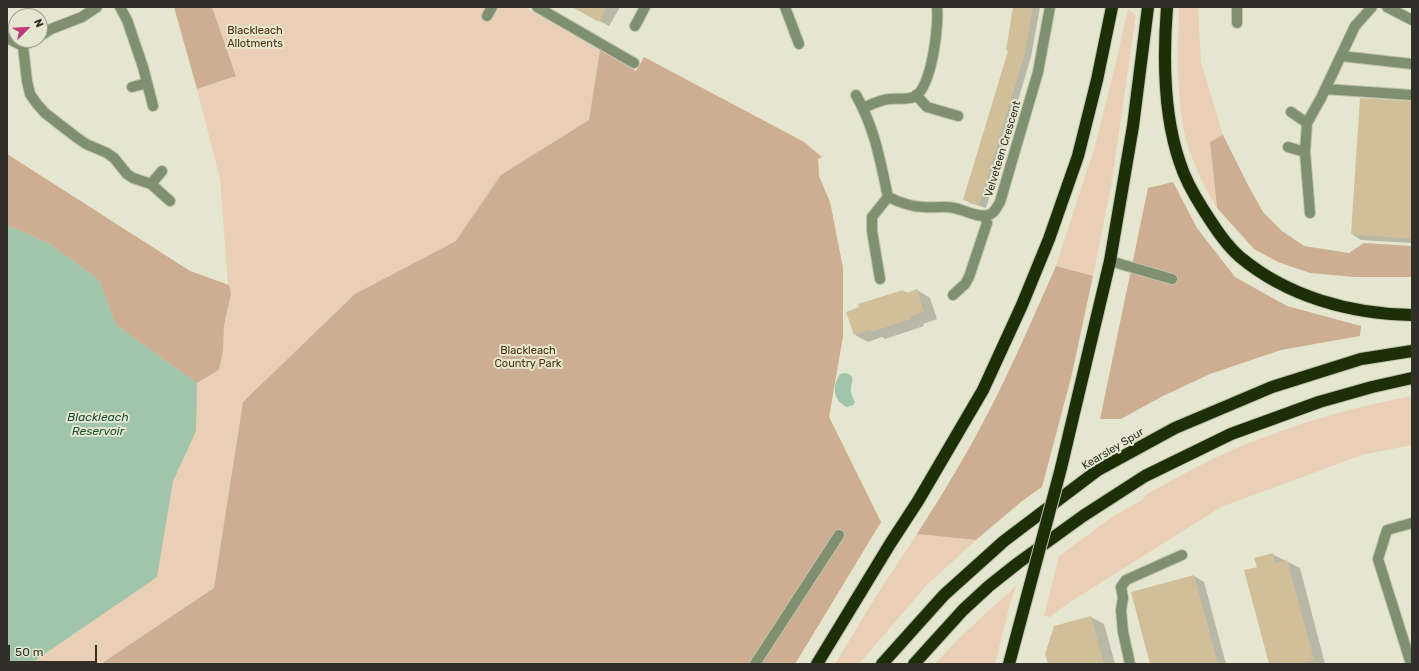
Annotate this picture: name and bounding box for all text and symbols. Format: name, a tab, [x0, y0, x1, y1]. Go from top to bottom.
north arrow	[8, 8, 48, 48]
text: N	[31, 17, 46, 30]
park label: Blackleach Allotments	[227, 24, 283, 50]
street label: Velveteen Crescent	[982, 99, 1024, 199]
park label: Blackleach Country Park	[495, 344, 561, 370]
water label: Blackleach Reservoir	[67, 411, 129, 439]
street label: Kearsley Spur	[1080, 425, 1146, 473]
scale bar	[10, 637, 99, 663]
text: 50 m	[15, 645, 43, 659]

